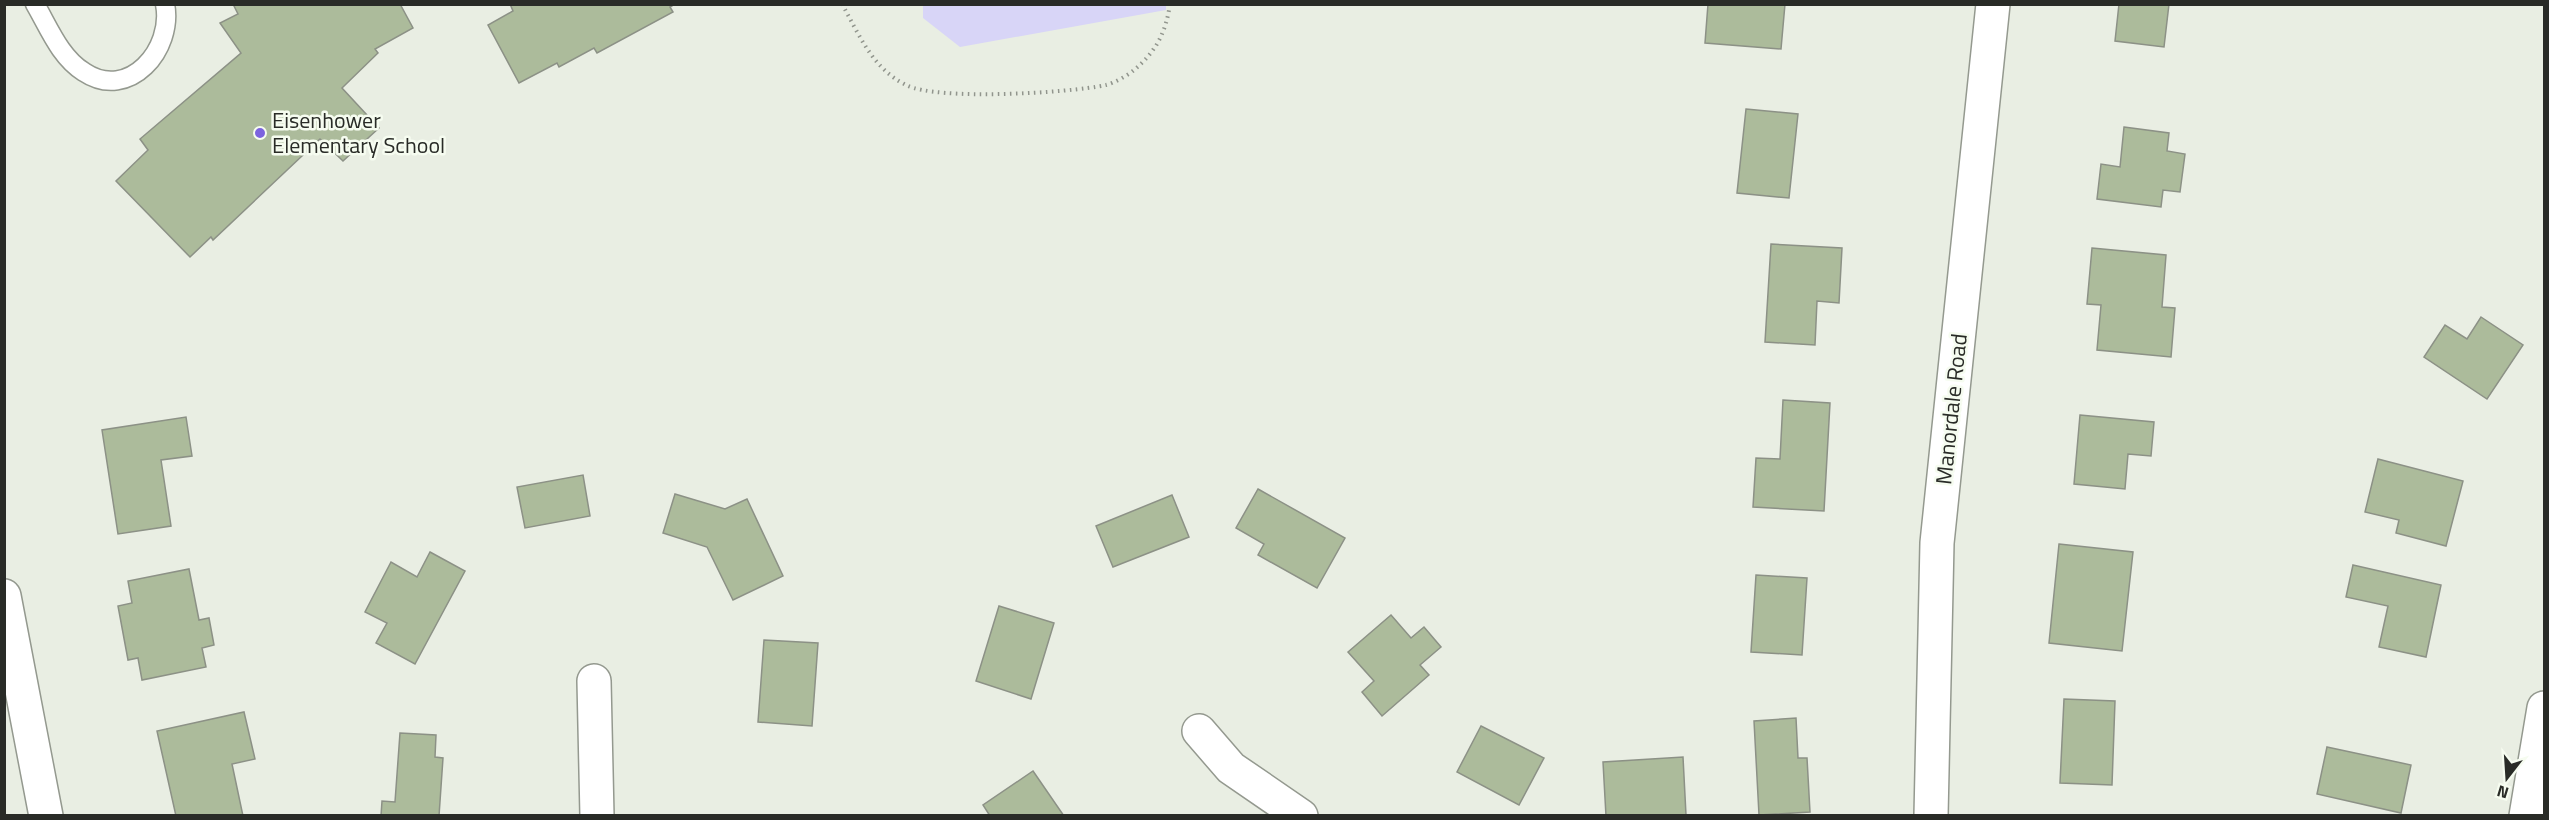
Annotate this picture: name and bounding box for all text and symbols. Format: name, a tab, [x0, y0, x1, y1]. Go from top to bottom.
place label: Eisenhower Elementary School	[272, 103, 445, 162]
marker: Eisenhower Elementary School	[253, 126, 267, 140]
street label: Manordale Road	[1926, 332, 1976, 486]
north arrow	[2477, 748, 2537, 808]
text: N	[2494, 779, 2511, 805]

